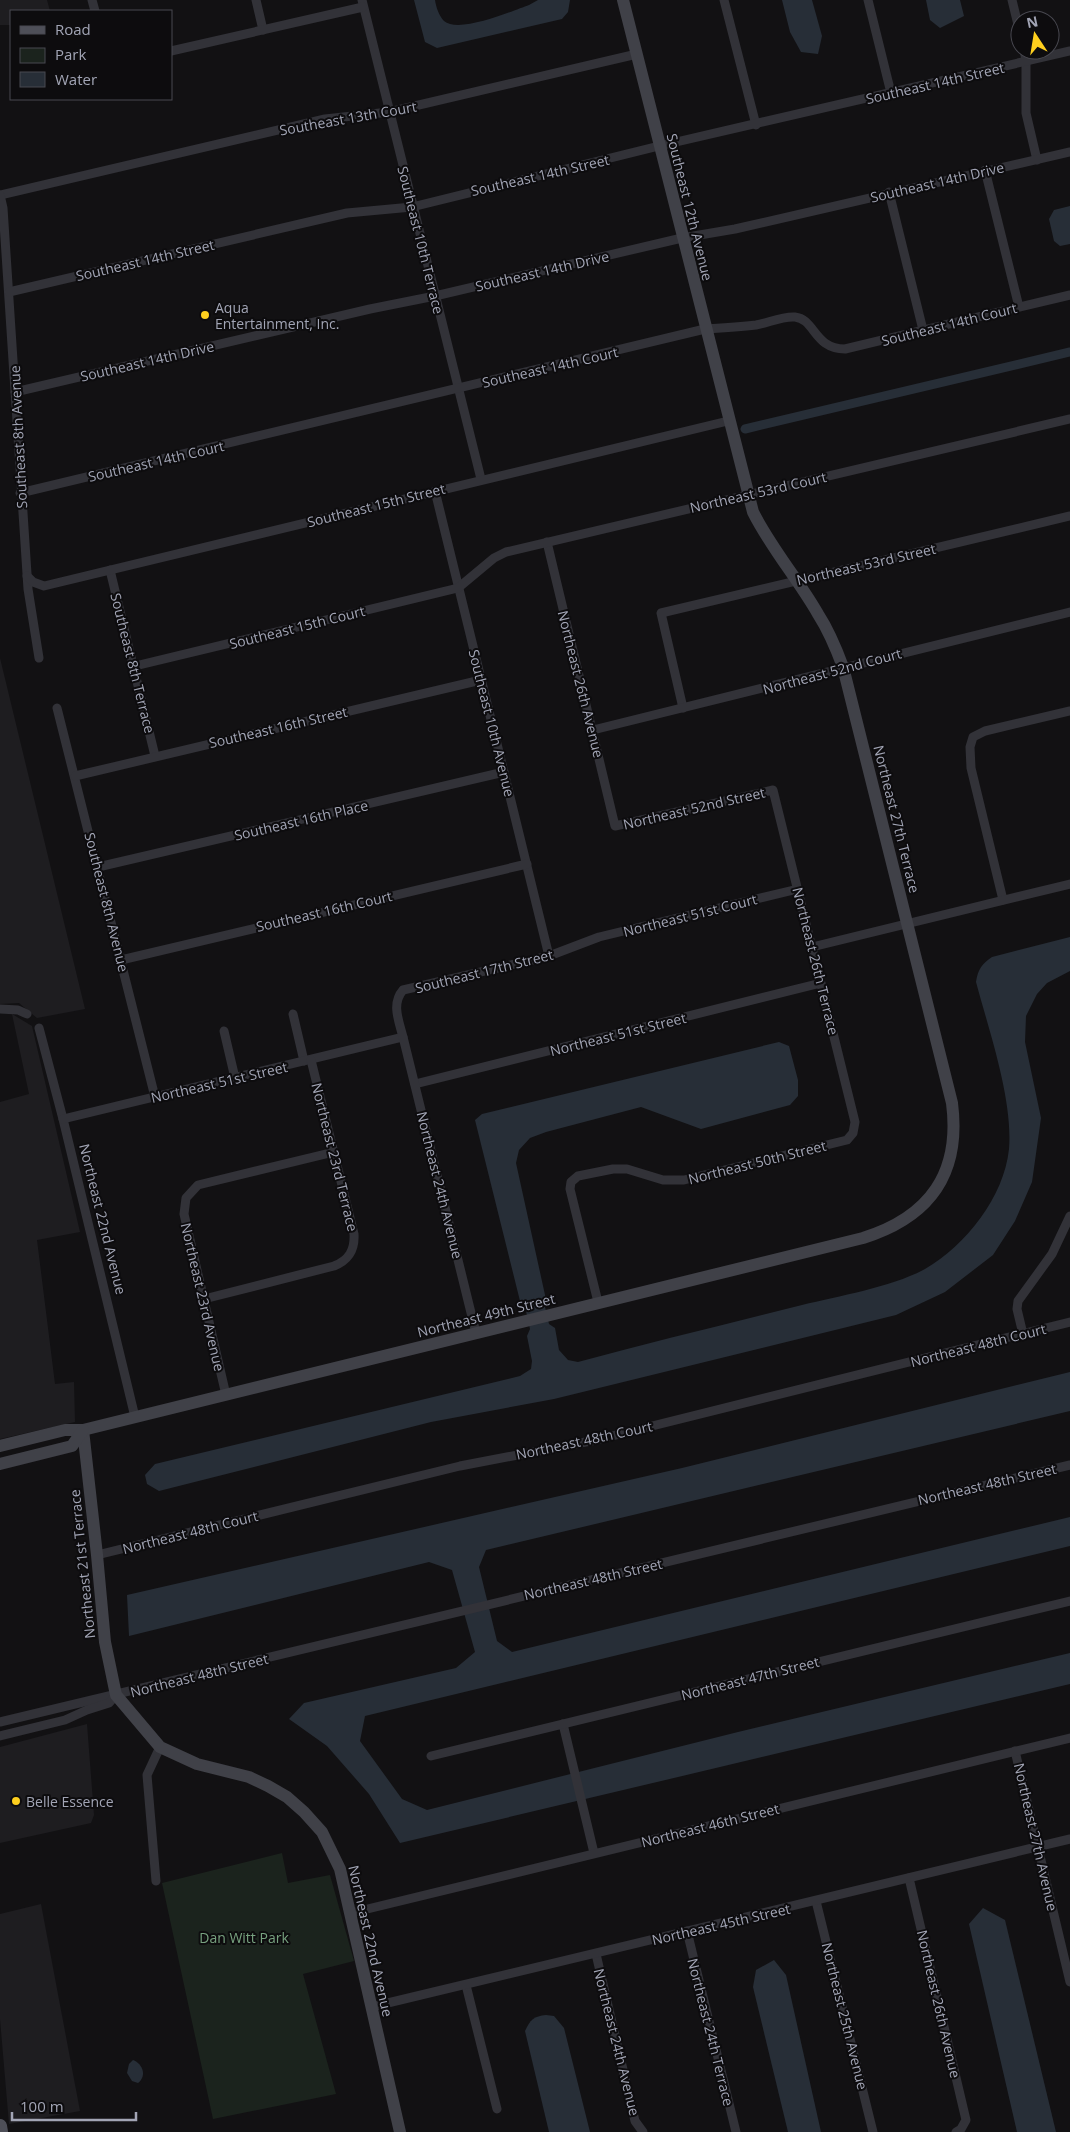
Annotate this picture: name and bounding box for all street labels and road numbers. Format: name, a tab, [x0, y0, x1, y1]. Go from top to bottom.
street label: Southeast 14th Street	[864, 58, 1006, 108]
street label: Southeast 13th Court	[278, 97, 418, 139]
street label: Southeast 12th Avenue	[662, 131, 718, 283]
street label: Southeast 14th Street	[469, 150, 611, 200]
street label: Southeast 14th Drive	[868, 157, 1006, 207]
street label: Southeast 10th Terrace	[393, 164, 449, 316]
street label: Southeast 14th Street	[74, 235, 216, 285]
street label: Southeast 14th Drive	[473, 246, 611, 296]
street label: Southeast 14th Court	[879, 298, 1019, 350]
street label: Southeast 14th Drive	[78, 336, 216, 386]
street label: Southeast 14th Court	[480, 342, 620, 392]
street label: Southeast 8th Avenue	[5, 365, 31, 509]
street label: Southeast 14th Court	[86, 436, 226, 486]
street label: Northeast 53rd Court	[688, 467, 828, 517]
street label: Southeast 15th Street	[305, 479, 447, 531]
street label: Northeast 53rd Street	[795, 539, 937, 589]
street label: Southeast 8th Terrace	[106, 591, 160, 735]
street label: Southeast 15th Court	[227, 601, 367, 653]
street label: Northeast 26th Avenue	[553, 608, 609, 760]
street label: Northeast 52nd Court	[761, 643, 903, 699]
street label: Southeast 10th Avenue	[464, 647, 520, 799]
street label: Southeast 16th Street	[207, 702, 349, 752]
street label: Northeast 27th Terrace	[869, 743, 925, 895]
street label: Northeast 52nd Street	[621, 782, 767, 834]
street label: Southeast 16th Place	[232, 795, 370, 845]
street label: Southeast 8th Avenue	[80, 830, 134, 974]
street label: Northeast 26th Terrace	[788, 885, 844, 1037]
street label: Southeast 16th Court	[254, 886, 394, 936]
street label: Northeast 51st Court	[621, 889, 759, 941]
street label: Southeast 17th Street	[413, 945, 555, 997]
street label: Northeast 51st Street	[548, 1008, 688, 1060]
street label: Northeast 51st Street	[149, 1057, 289, 1107]
street label: Northeast 23rd Terrace	[307, 1081, 363, 1233]
street label: Northeast 24th Avenue	[412, 1109, 468, 1261]
street label: Northeast 50th Street	[686, 1136, 828, 1188]
street label: Northeast 22nd Avenue	[75, 1142, 131, 1296]
street label: Northeast 23rd Avenue	[177, 1221, 229, 1373]
street label: Northeast 49th Street	[415, 1289, 557, 1341]
street label: Northeast 48th Court	[908, 1319, 1048, 1371]
street label: Northeast 48th Court	[514, 1416, 654, 1464]
street label: Northeast 48th Street	[916, 1459, 1058, 1509]
street label: Northeast 21st Terrace	[65, 1488, 99, 1640]
street label: Northeast 48th Court	[120, 1506, 260, 1558]
street label: Northeast 48th Street	[522, 1554, 664, 1604]
street label: Northeast 48th Street	[128, 1649, 270, 1701]
street label: Northeast 47th Street	[679, 1652, 821, 1704]
street label: Northeast 27th Avenue	[1010, 1761, 1062, 1913]
street label: Northeast 46th Street	[639, 1799, 781, 1851]
street label: Northeast 22nd Avenue	[344, 1863, 398, 2019]
street label: Northeast 45th Street	[650, 1899, 792, 1949]
street label: Northeast 26th Avenue	[913, 1928, 965, 2080]
street label: Northeast 25th Avenue	[817, 1940, 873, 2092]
street label: Northeast 24th Terrace	[683, 1956, 739, 2108]
street label: Northeast 24th Avenue	[589, 1966, 645, 2118]

